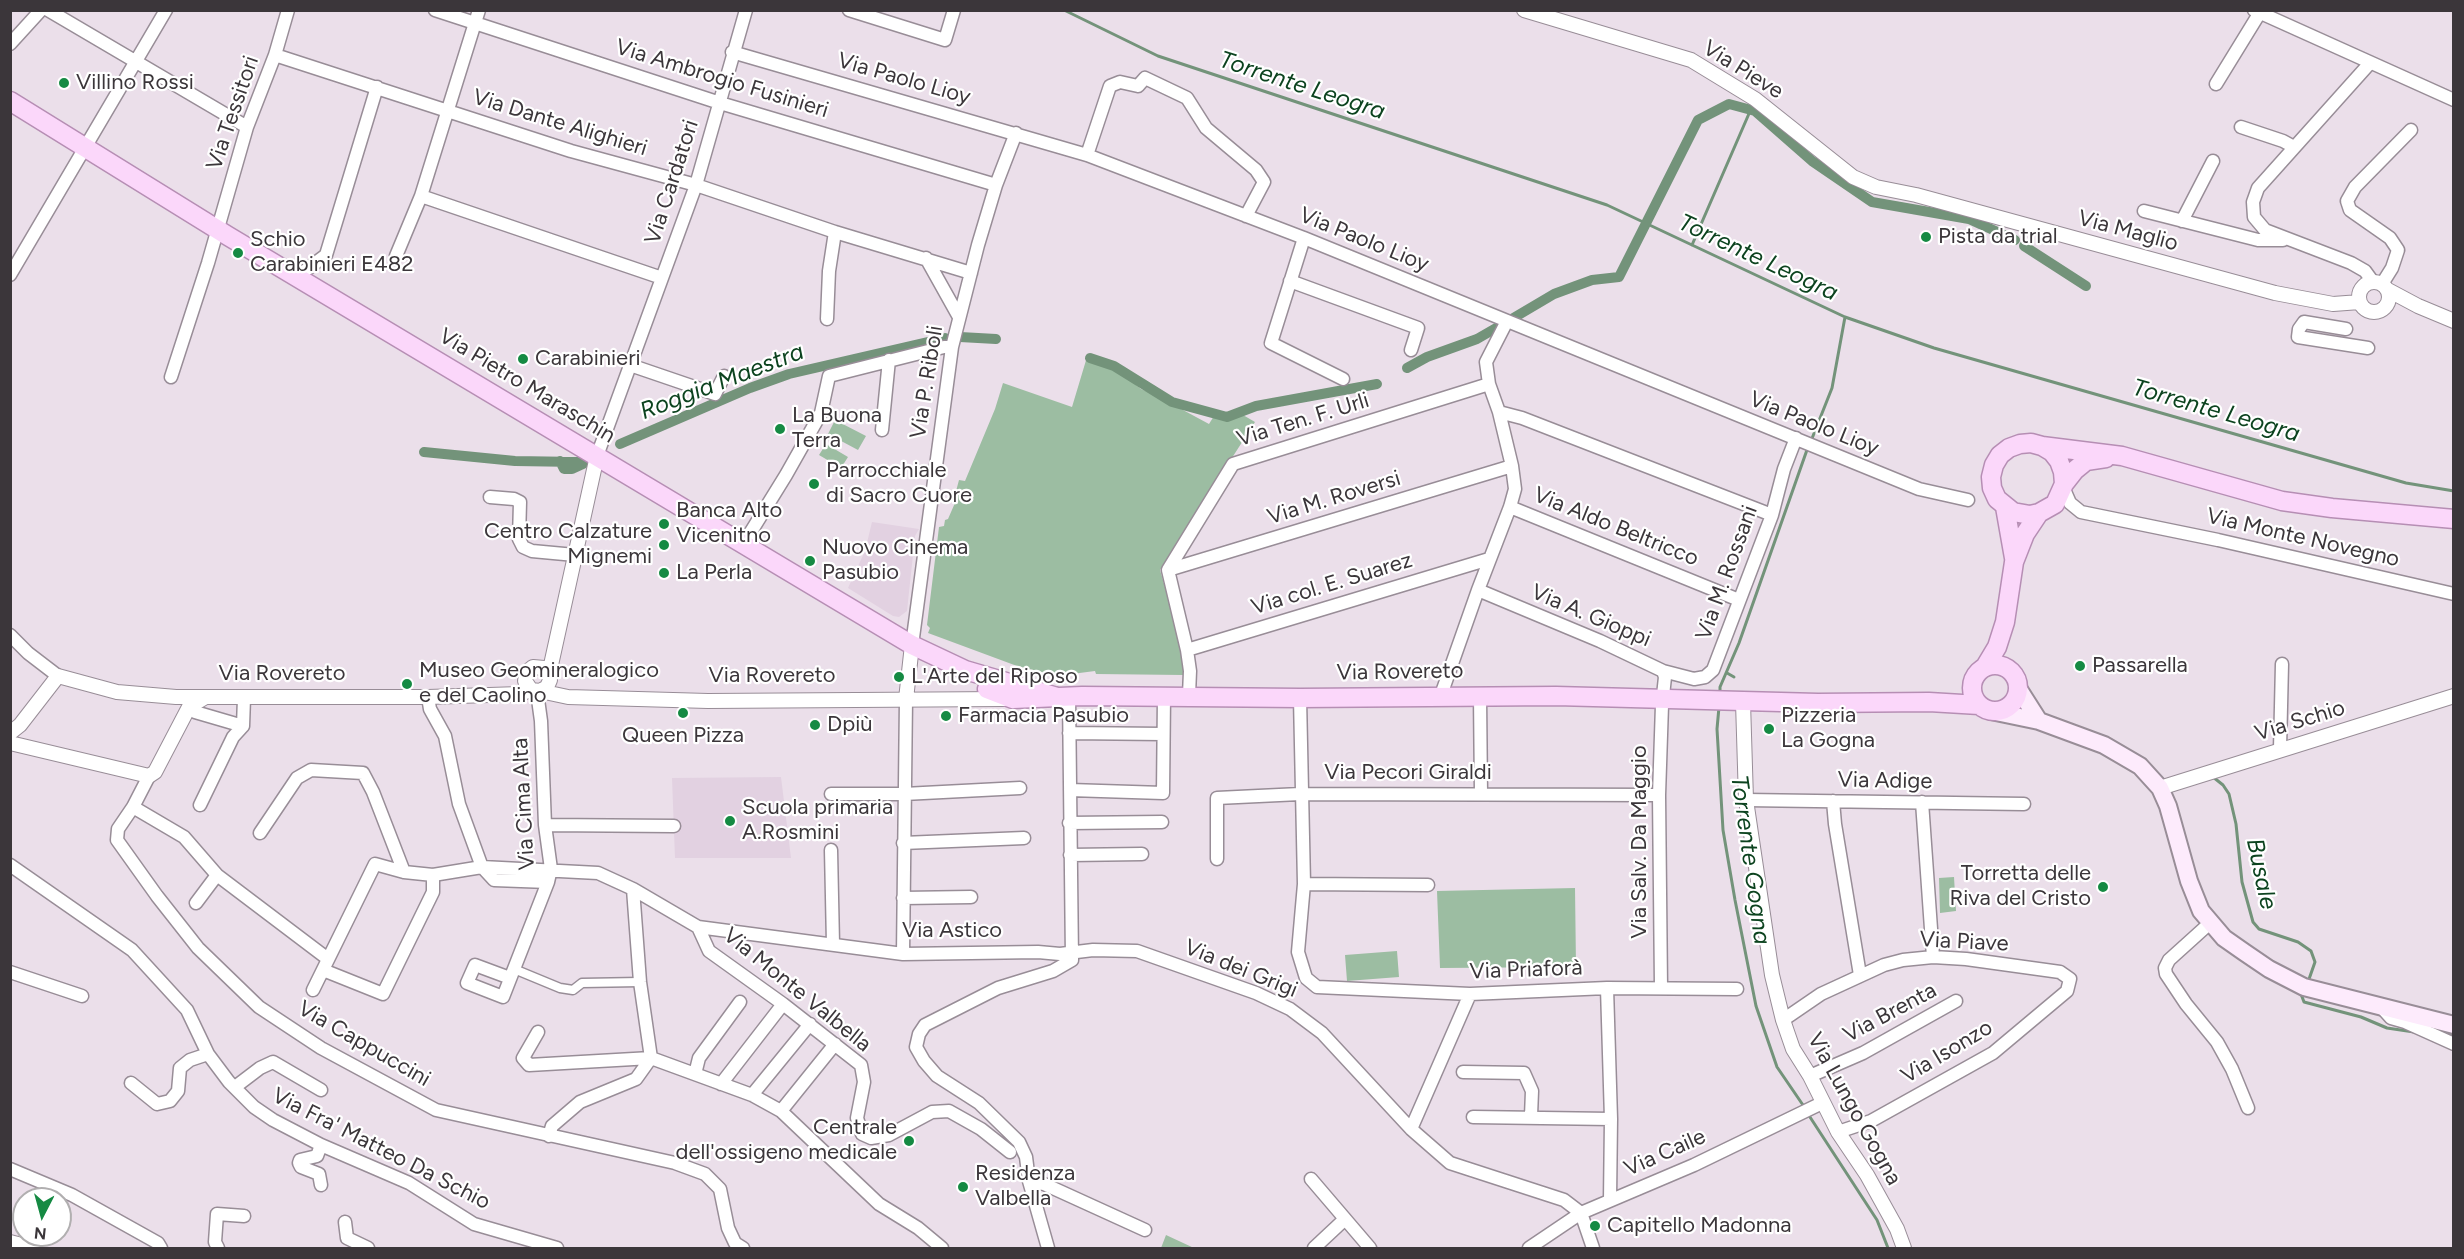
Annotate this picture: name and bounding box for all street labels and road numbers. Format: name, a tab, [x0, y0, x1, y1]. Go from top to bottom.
street label: Via Ambrogio Fusinieri	[612, 34, 832, 124]
street label: Via Pieve	[1698, 35, 1788, 105]
street label: Via Paolo Lioy	[834, 47, 974, 111]
street label: Via Tessitori	[201, 52, 265, 174]
street label: Via Dante Alighieri	[470, 84, 650, 162]
street label: Via Cardatori	[639, 116, 705, 248]
street label: Via Paolo Lioy	[1295, 202, 1433, 278]
street label: Via Maglio	[2075, 205, 2181, 257]
street label: Via Pietro Maraschin	[434, 323, 620, 449]
street label: Via P. Riboli	[905, 324, 949, 440]
street label: Via Paolo Lioy	[1745, 386, 1883, 462]
street label: Via Ten. F. Urli	[1234, 387, 1372, 453]
street label: Via M. Roversi	[1264, 465, 1404, 531]
street label: Via Aldo Beltricco	[1530, 482, 1702, 572]
street label: Via M. Rossani	[1690, 502, 1764, 644]
street label: Via Monte Novegno	[2204, 503, 2402, 573]
street label: Via col. E. Suarez	[1248, 547, 1416, 621]
street label: Via A. Gioppi	[1527, 579, 1655, 653]
street label: Via Rovereto	[1336, 658, 1464, 686]
street label: Via Rovereto	[219, 661, 345, 687]
street label: Via Rovereto	[709, 663, 835, 689]
street label: Via Schio	[2252, 695, 2348, 747]
street label: Via Cima Alta	[507, 737, 541, 871]
street label: Via Salv. Da Maggio	[1627, 745, 1653, 939]
street label: Via Pecori Giraldi	[1324, 760, 1492, 786]
street label: Via Adige	[1837, 767, 1933, 795]
street label: Via Astico	[902, 918, 1002, 944]
street label: Via Monte Valbella	[718, 922, 876, 1058]
street label: Via Piave	[1919, 926, 2009, 958]
street label: Via dei Grigi	[1181, 934, 1301, 1004]
street label: Via Priaforà	[1469, 955, 1583, 985]
street label: Via Brenta	[1839, 977, 1941, 1049]
street label: Via Cappuccini	[293, 995, 435, 1093]
street label: Via Isonzo	[1897, 1014, 1997, 1090]
street label: Via Lungo Gogna	[1801, 1028, 1907, 1190]
street label: Via Fra' Matteo Da Schio	[268, 1082, 494, 1216]
street label: Via Caile	[1620, 1123, 1710, 1183]

